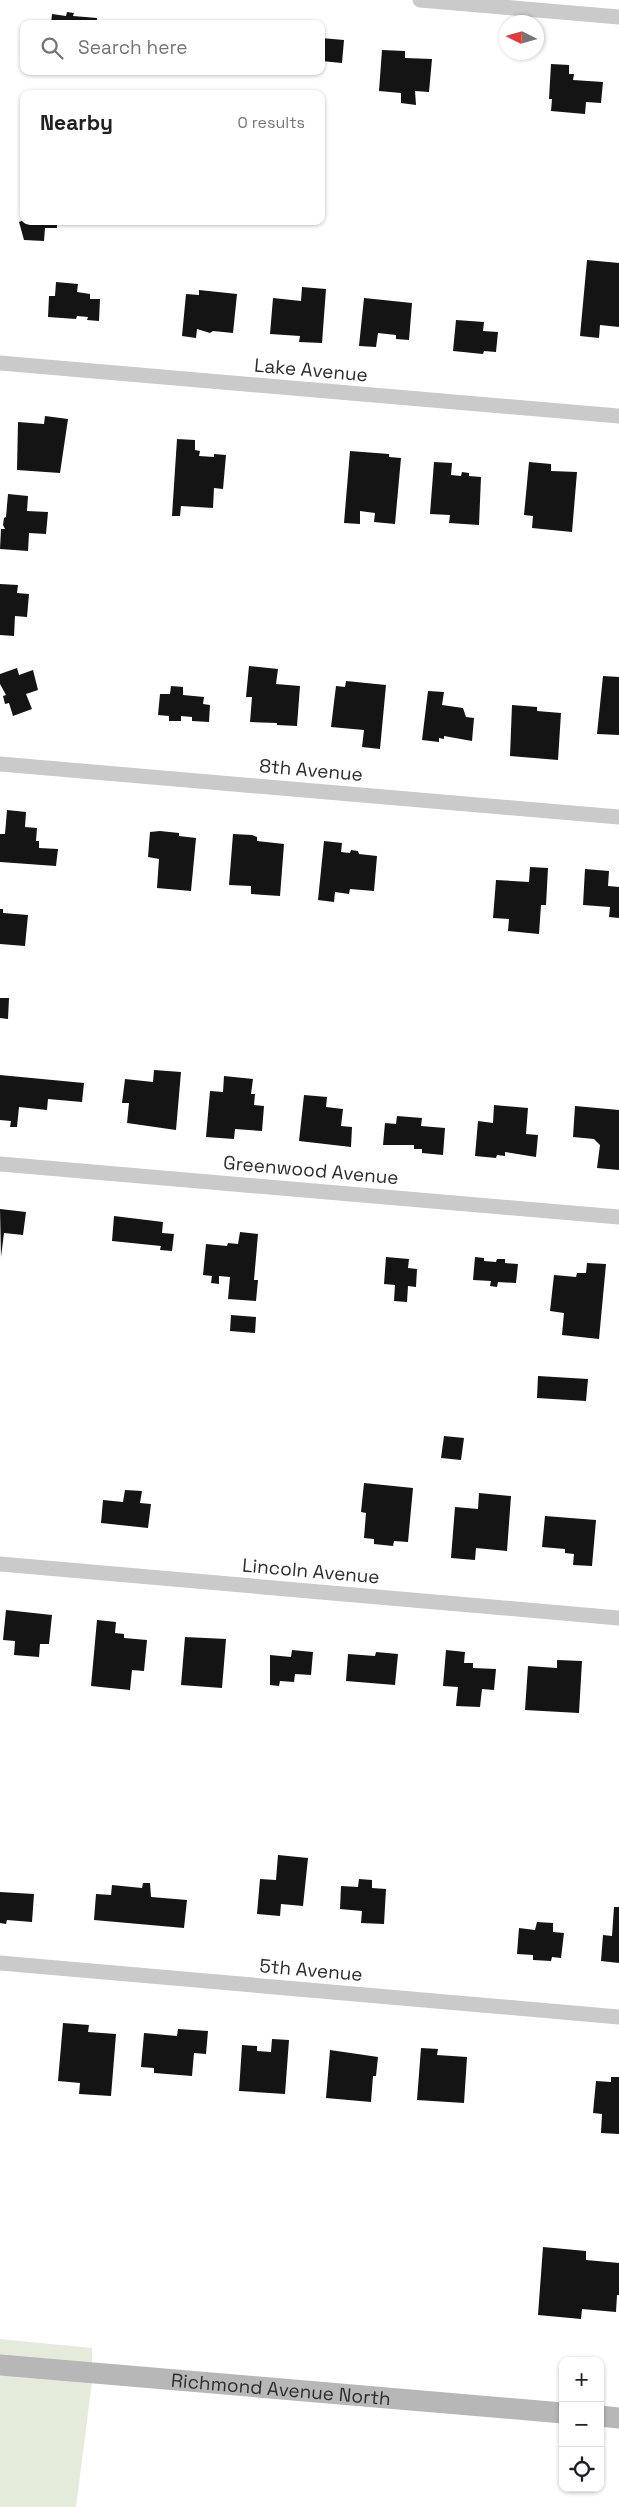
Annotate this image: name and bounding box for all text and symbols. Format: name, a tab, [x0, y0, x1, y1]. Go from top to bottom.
north arrow	[499, 15, 544, 60]
search box	[20, 20, 325, 75]
icon: search	[38, 34, 66, 62]
text: Search here	[78, 35, 188, 60]
text: Nearby	[40, 109, 113, 136]
text: 0 results	[237, 112, 305, 133]
street label: Lake Avenue	[253, 353, 369, 387]
street label: 8th Avenue	[258, 753, 364, 787]
street label: Greenwood Avenue	[222, 1150, 400, 1190]
street label: Lincoln Avenue	[241, 1553, 381, 1589]
street label: 5th Avenue	[258, 1953, 364, 1987]
map controls	[559, 2357, 604, 2492]
button: +	[559, 2357, 604, 2402]
street label: Richmond Avenue North	[170, 2367, 392, 2411]
button: −	[559, 2402, 604, 2447]
button: locate	[559, 2447, 604, 2492]

